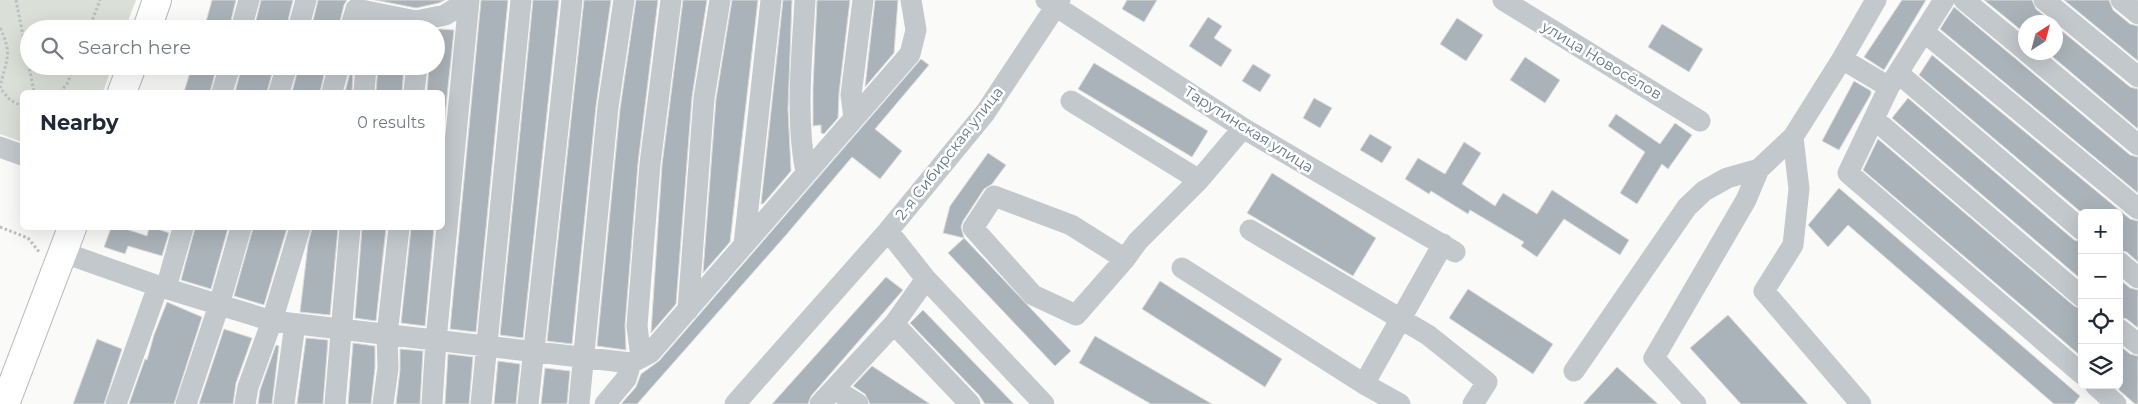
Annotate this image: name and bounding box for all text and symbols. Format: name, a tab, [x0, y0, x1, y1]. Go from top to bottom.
north arrow	[2018, 15, 2063, 60]
street label: улица Новосёлов	[1538, 16, 1666, 103]
search box	[20, 20, 445, 75]
icon: search	[38, 34, 66, 62]
text: Search here	[78, 36, 191, 59]
street label: Тарутинская улица	[1181, 82, 1317, 176]
street label: 2-я Сибирская улица	[891, 83, 1007, 223]
text: Nearby	[40, 110, 119, 135]
text: 0 results	[357, 113, 425, 132]
map controls	[2078, 209, 2123, 389]
button: +	[2078, 209, 2123, 254]
button: −	[2078, 254, 2123, 299]
button: locate	[2078, 299, 2123, 344]
button: layers	[2078, 344, 2123, 389]

